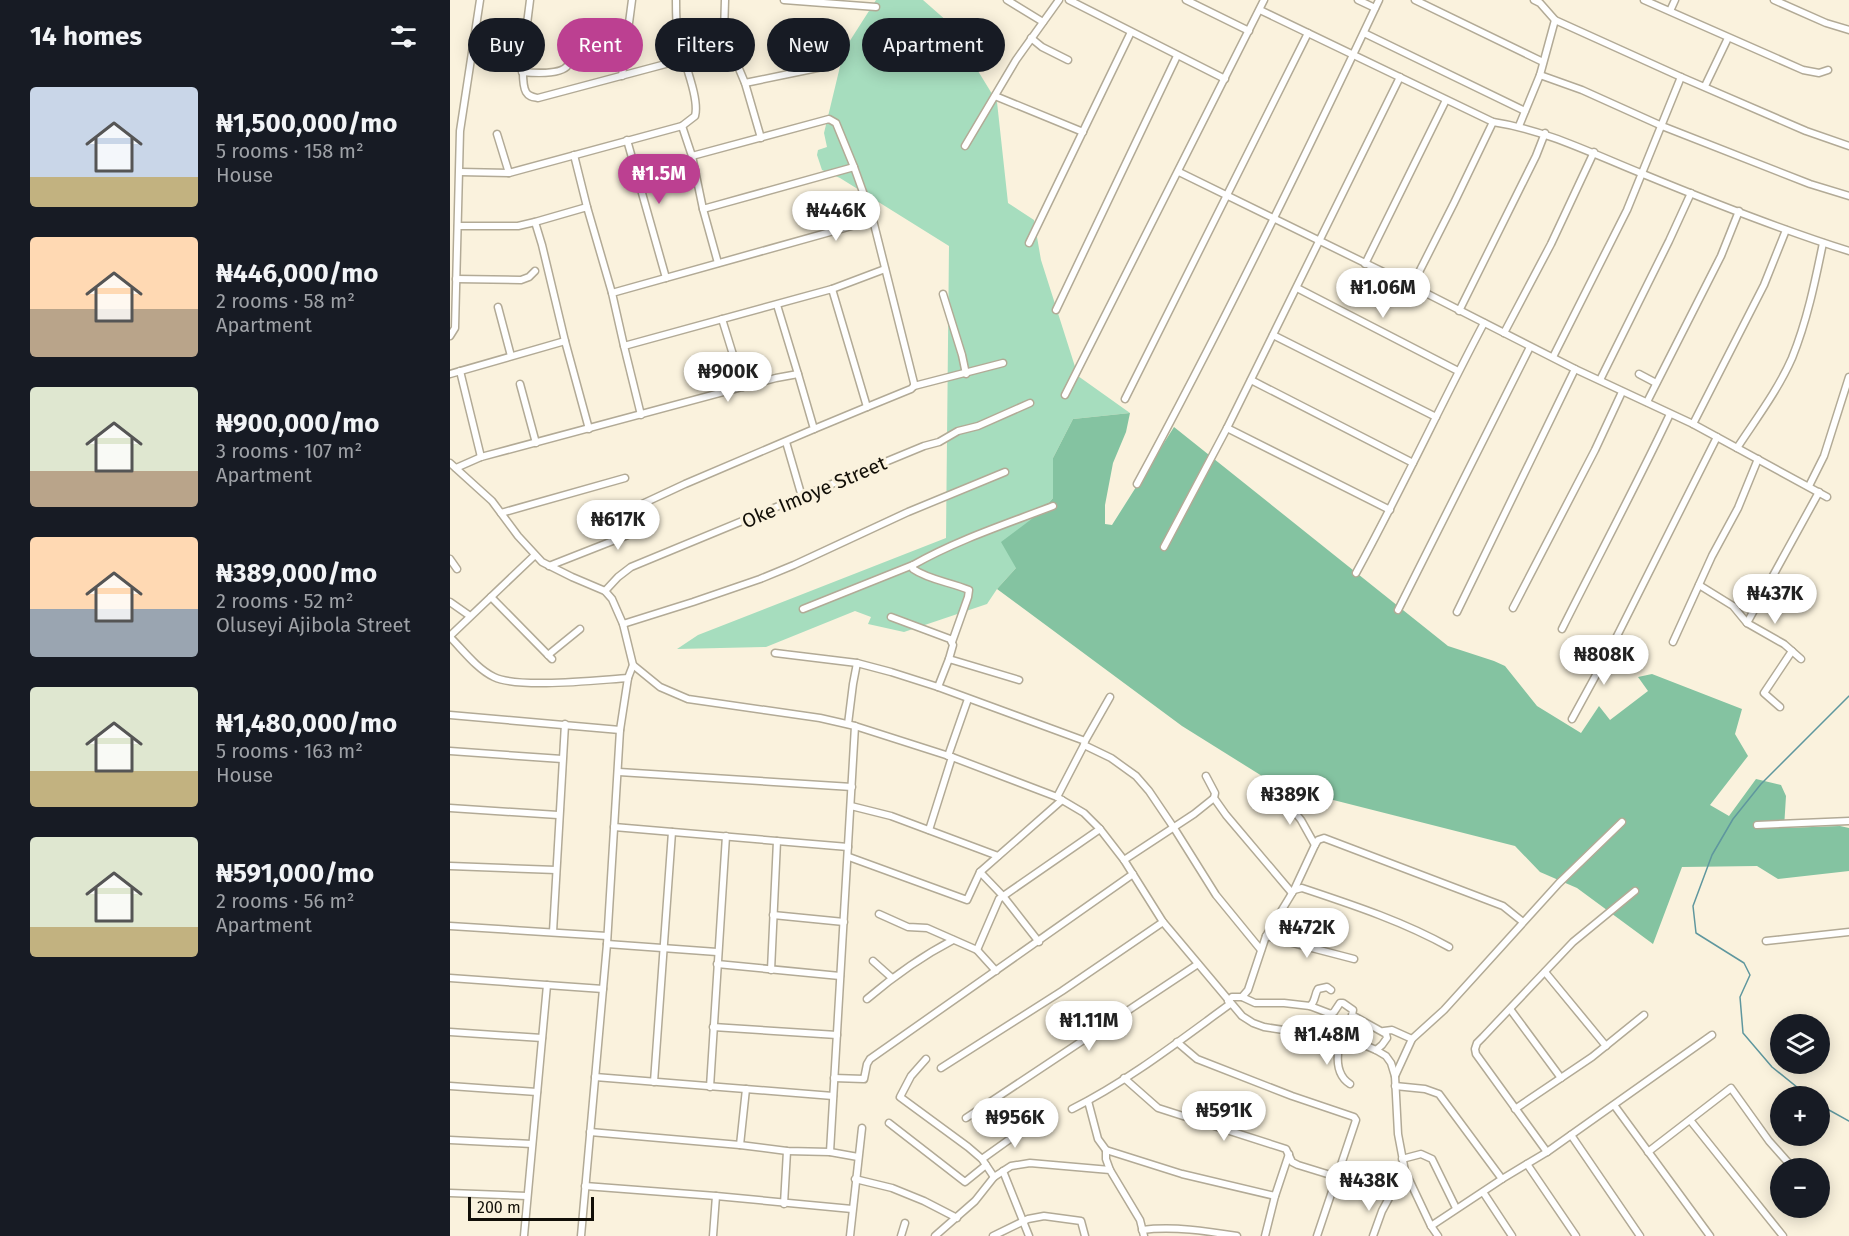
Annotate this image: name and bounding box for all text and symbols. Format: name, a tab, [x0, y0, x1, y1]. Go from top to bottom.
chip: Buy	[468, 18, 545, 72]
chip: Rent	[557, 18, 643, 72]
chip: Filters	[655, 18, 755, 72]
chip: New	[767, 18, 850, 72]
chip: Apartment	[862, 18, 1005, 72]
icon: filters	[387, 20, 420, 53]
text: 14 homes	[30, 21, 142, 52]
text: ₦1,500,000/mo	[216, 108, 397, 139]
icon: home	[78, 111, 150, 183]
text: 5 rooms · 158 m²	[216, 139, 364, 163]
pin: ₦1.5M	[617, 154, 701, 205]
text: ₦1.5M	[632, 161, 686, 185]
text: House	[216, 163, 273, 187]
pin: ₦446K	[794, 191, 878, 242]
text: ₦446K	[806, 198, 866, 222]
text: ₦446,000/mo	[216, 258, 379, 289]
icon: home	[78, 261, 150, 333]
pin: ₦1.06M	[1334, 268, 1432, 319]
text: ₦1.06M	[1350, 275, 1416, 299]
text: 2 rooms · 58 m²	[216, 289, 355, 313]
text: Apartment	[216, 313, 312, 337]
pin: ₦900K	[686, 352, 770, 403]
text: ₦900K	[698, 359, 758, 383]
text: ₦900,000/mo	[216, 408, 379, 439]
icon: home	[78, 411, 150, 483]
text: 3 rooms · 107 m²	[216, 439, 362, 463]
street label: Oke Imoye Street	[738, 450, 891, 533]
text: Apartment	[216, 463, 312, 487]
pin: ₦617K	[576, 500, 660, 551]
text: ₦617K	[591, 507, 645, 531]
text: ₦389,000/mo	[216, 558, 377, 589]
icon: home	[78, 561, 150, 633]
pin: ₦437K	[1733, 574, 1817, 625]
text: ₦437K	[1747, 581, 1803, 605]
text: 2 rooms · 52 m²	[216, 589, 354, 613]
text: Oluseyi Ajibola Street	[216, 613, 411, 637]
pin: ₦808K	[1562, 635, 1646, 686]
text: ₦808K	[1574, 642, 1634, 666]
text: ₦1,480,000/mo	[216, 708, 397, 739]
icon: home	[78, 711, 150, 783]
text: 5 rooms · 163 m²	[216, 739, 363, 763]
text: House	[216, 763, 273, 787]
pin: ₦389K	[1248, 775, 1332, 826]
text: ₦389K	[1261, 782, 1319, 806]
text: ₦591,000/mo	[216, 858, 374, 889]
icon: home	[78, 861, 150, 933]
text: 2 rooms · 56 m²	[216, 889, 355, 913]
pin: ₦472K	[1265, 908, 1349, 959]
text: Apartment	[216, 913, 312, 937]
text: ₦472K	[1279, 915, 1335, 939]
pin: ₦1.11M	[1040, 1001, 1138, 1052]
text: ₦1.11M	[1059, 1008, 1119, 1032]
map controls	[1770, 1014, 1830, 1218]
button: layers	[1770, 1014, 1830, 1074]
pin: ₦1.48M	[1278, 1015, 1376, 1066]
text: ₦1.48M	[1294, 1022, 1360, 1046]
button: +	[1770, 1086, 1830, 1146]
pin: ₦591K	[1182, 1091, 1266, 1142]
pin: ₦956K	[973, 1098, 1057, 1149]
text: ₦591K	[1196, 1098, 1252, 1122]
text: ₦956K	[986, 1105, 1044, 1129]
button: −	[1770, 1158, 1830, 1218]
pin: ₦438K	[1327, 1161, 1411, 1212]
text: ₦438K	[1340, 1168, 1398, 1192]
scale bar	[468, 1194, 594, 1222]
text: 200 m	[477, 1198, 521, 1217]

